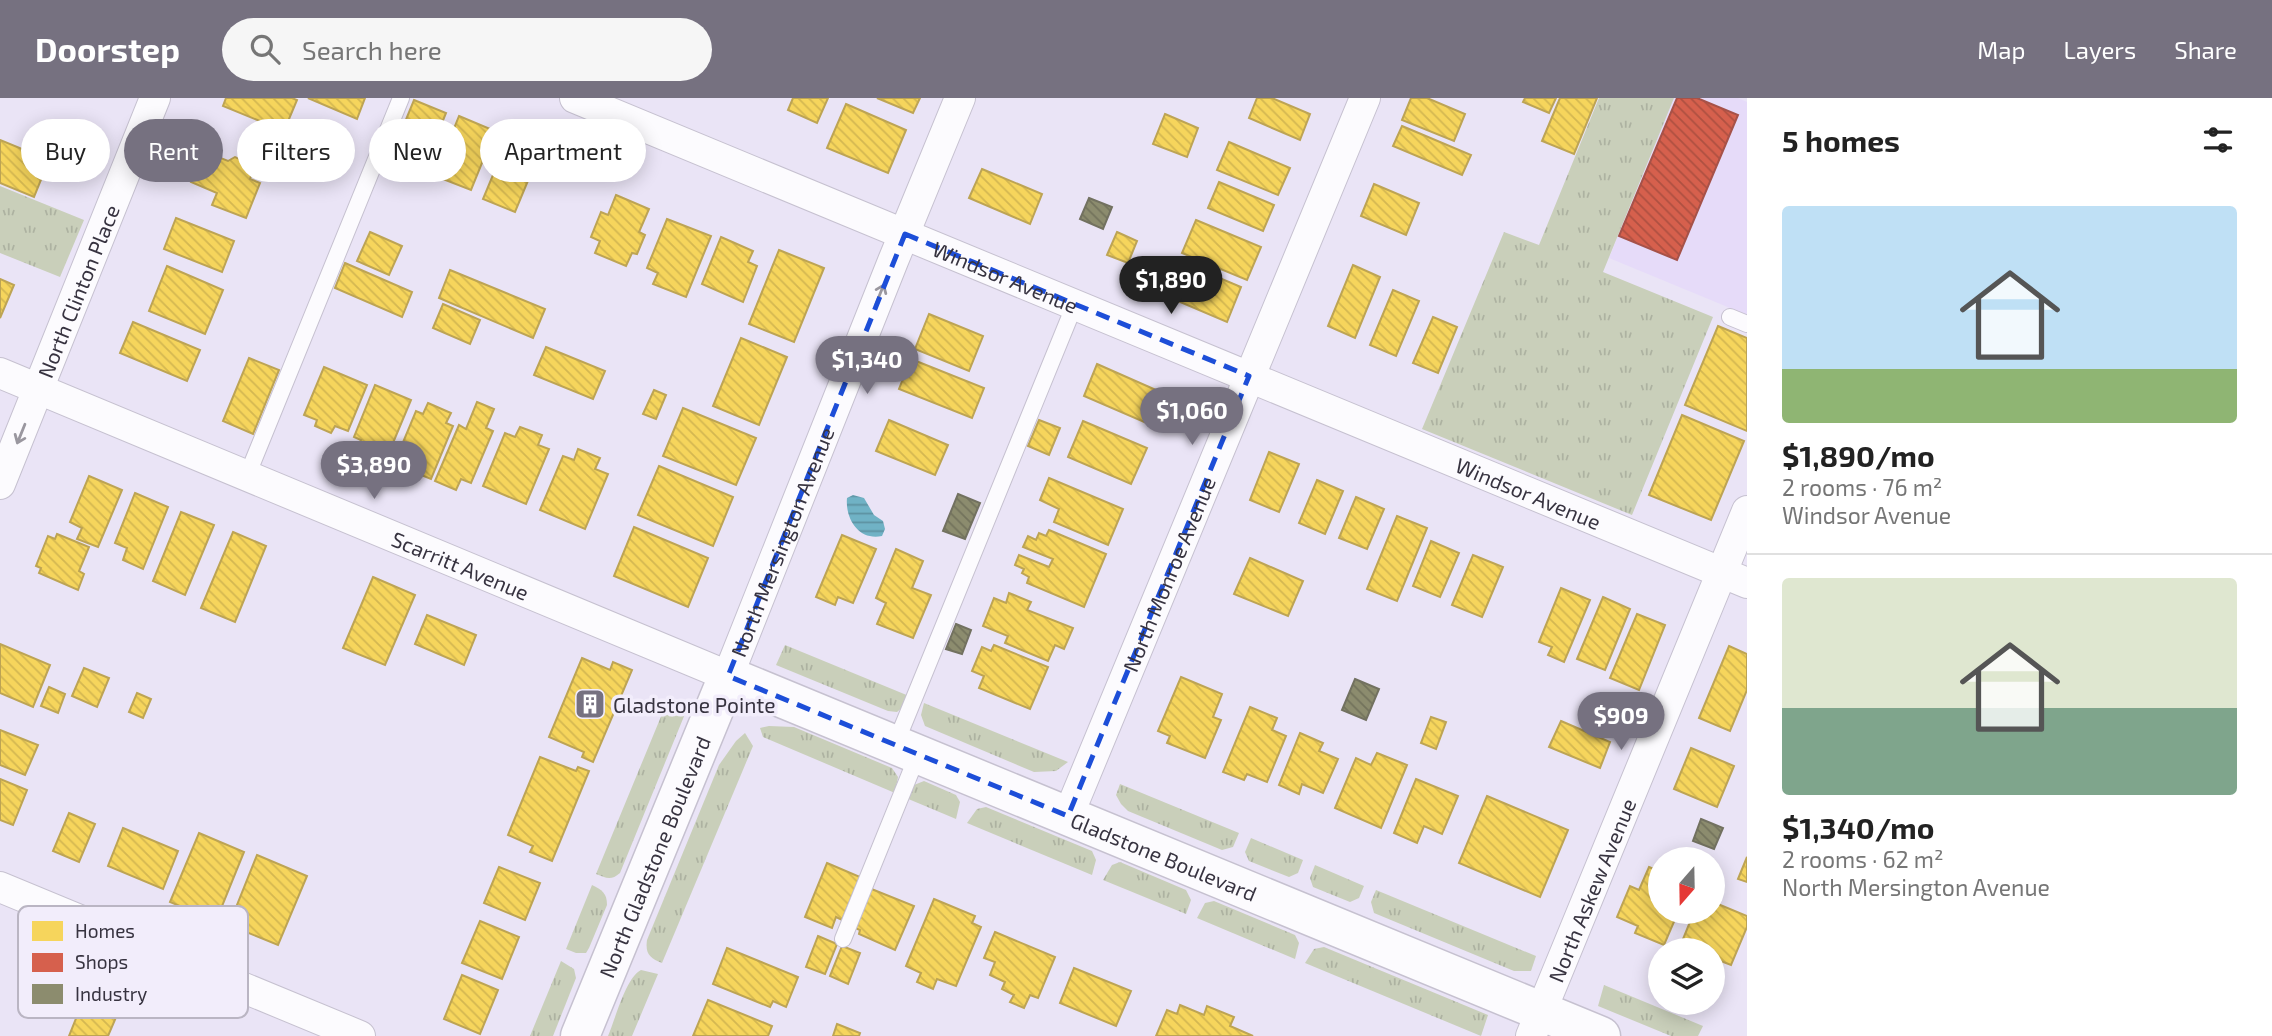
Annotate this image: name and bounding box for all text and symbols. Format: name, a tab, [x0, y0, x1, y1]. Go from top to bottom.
search box	[222, 18, 712, 81]
text: Doorstep	[35, 29, 180, 69]
icon: search	[246, 30, 284, 68]
text: Search here	[302, 34, 442, 65]
text: Map	[1977, 35, 2025, 64]
text: Layers	[2063, 35, 2136, 64]
text: Share	[2174, 35, 2237, 64]
chip: Buy	[21, 119, 110, 182]
chip: Rent	[124, 119, 223, 182]
chip: Filters	[237, 119, 355, 182]
chip: New	[369, 119, 466, 182]
chip: Apartment	[480, 119, 646, 182]
icon: filters	[2199, 121, 2237, 159]
text: 5 homes	[1782, 122, 1900, 158]
street label: North Clinton Place	[32, 201, 123, 381]
street label: Windsor Avenue	[929, 235, 1082, 317]
icon: home	[1947, 252, 2073, 378]
pin: $1,890	[1114, 256, 1228, 316]
text: $1,890	[1135, 265, 1207, 293]
one-way arrow	[875, 283, 888, 305]
pin: $1,340	[810, 336, 924, 396]
text: $1,340	[831, 345, 903, 373]
pin: $1,060	[1135, 388, 1249, 447]
text: $1,060	[1156, 396, 1228, 424]
one-way arrow	[13, 423, 26, 445]
street label: North Mersington Avenue	[725, 423, 838, 660]
text: $1,890/mo	[1782, 437, 1935, 473]
pin: $3,890	[317, 442, 431, 501]
text: $3,890	[337, 450, 411, 478]
street label: Windsor Avenue	[1452, 452, 1605, 534]
street label: North Monroe Avenue	[1117, 473, 1220, 675]
text: 2 rooms · 76 m²	[1782, 473, 1942, 501]
text: Windsor Avenue	[1782, 501, 1951, 529]
street label: Scarritt Avenue	[388, 525, 533, 604]
icon: home	[1947, 624, 2073, 750]
building icon: Gladstone Pointe	[573, 687, 607, 721]
place label: Gladstone Pointe	[613, 692, 776, 717]
pin: $909	[1580, 692, 1662, 752]
text: $909	[1594, 701, 1649, 729]
street label: North Gladstone Boulevard	[593, 732, 715, 981]
street label: North Askew Avenue	[1542, 794, 1640, 985]
street label: Gladstone Boulevard	[1067, 806, 1261, 905]
text: $1,340/mo	[1782, 809, 1934, 845]
text: 2 rooms · 62 m²	[1782, 845, 1944, 873]
north arrow	[1648, 847, 1726, 924]
map controls	[1648, 847, 1725, 1015]
text: North Mersington Avenue	[1782, 873, 2050, 901]
legend	[18, 906, 248, 1018]
text: Homes	[75, 919, 135, 942]
button: layers	[1648, 938, 1725, 1015]
text: Shops	[75, 950, 128, 973]
text: Industry	[75, 982, 147, 1005]

